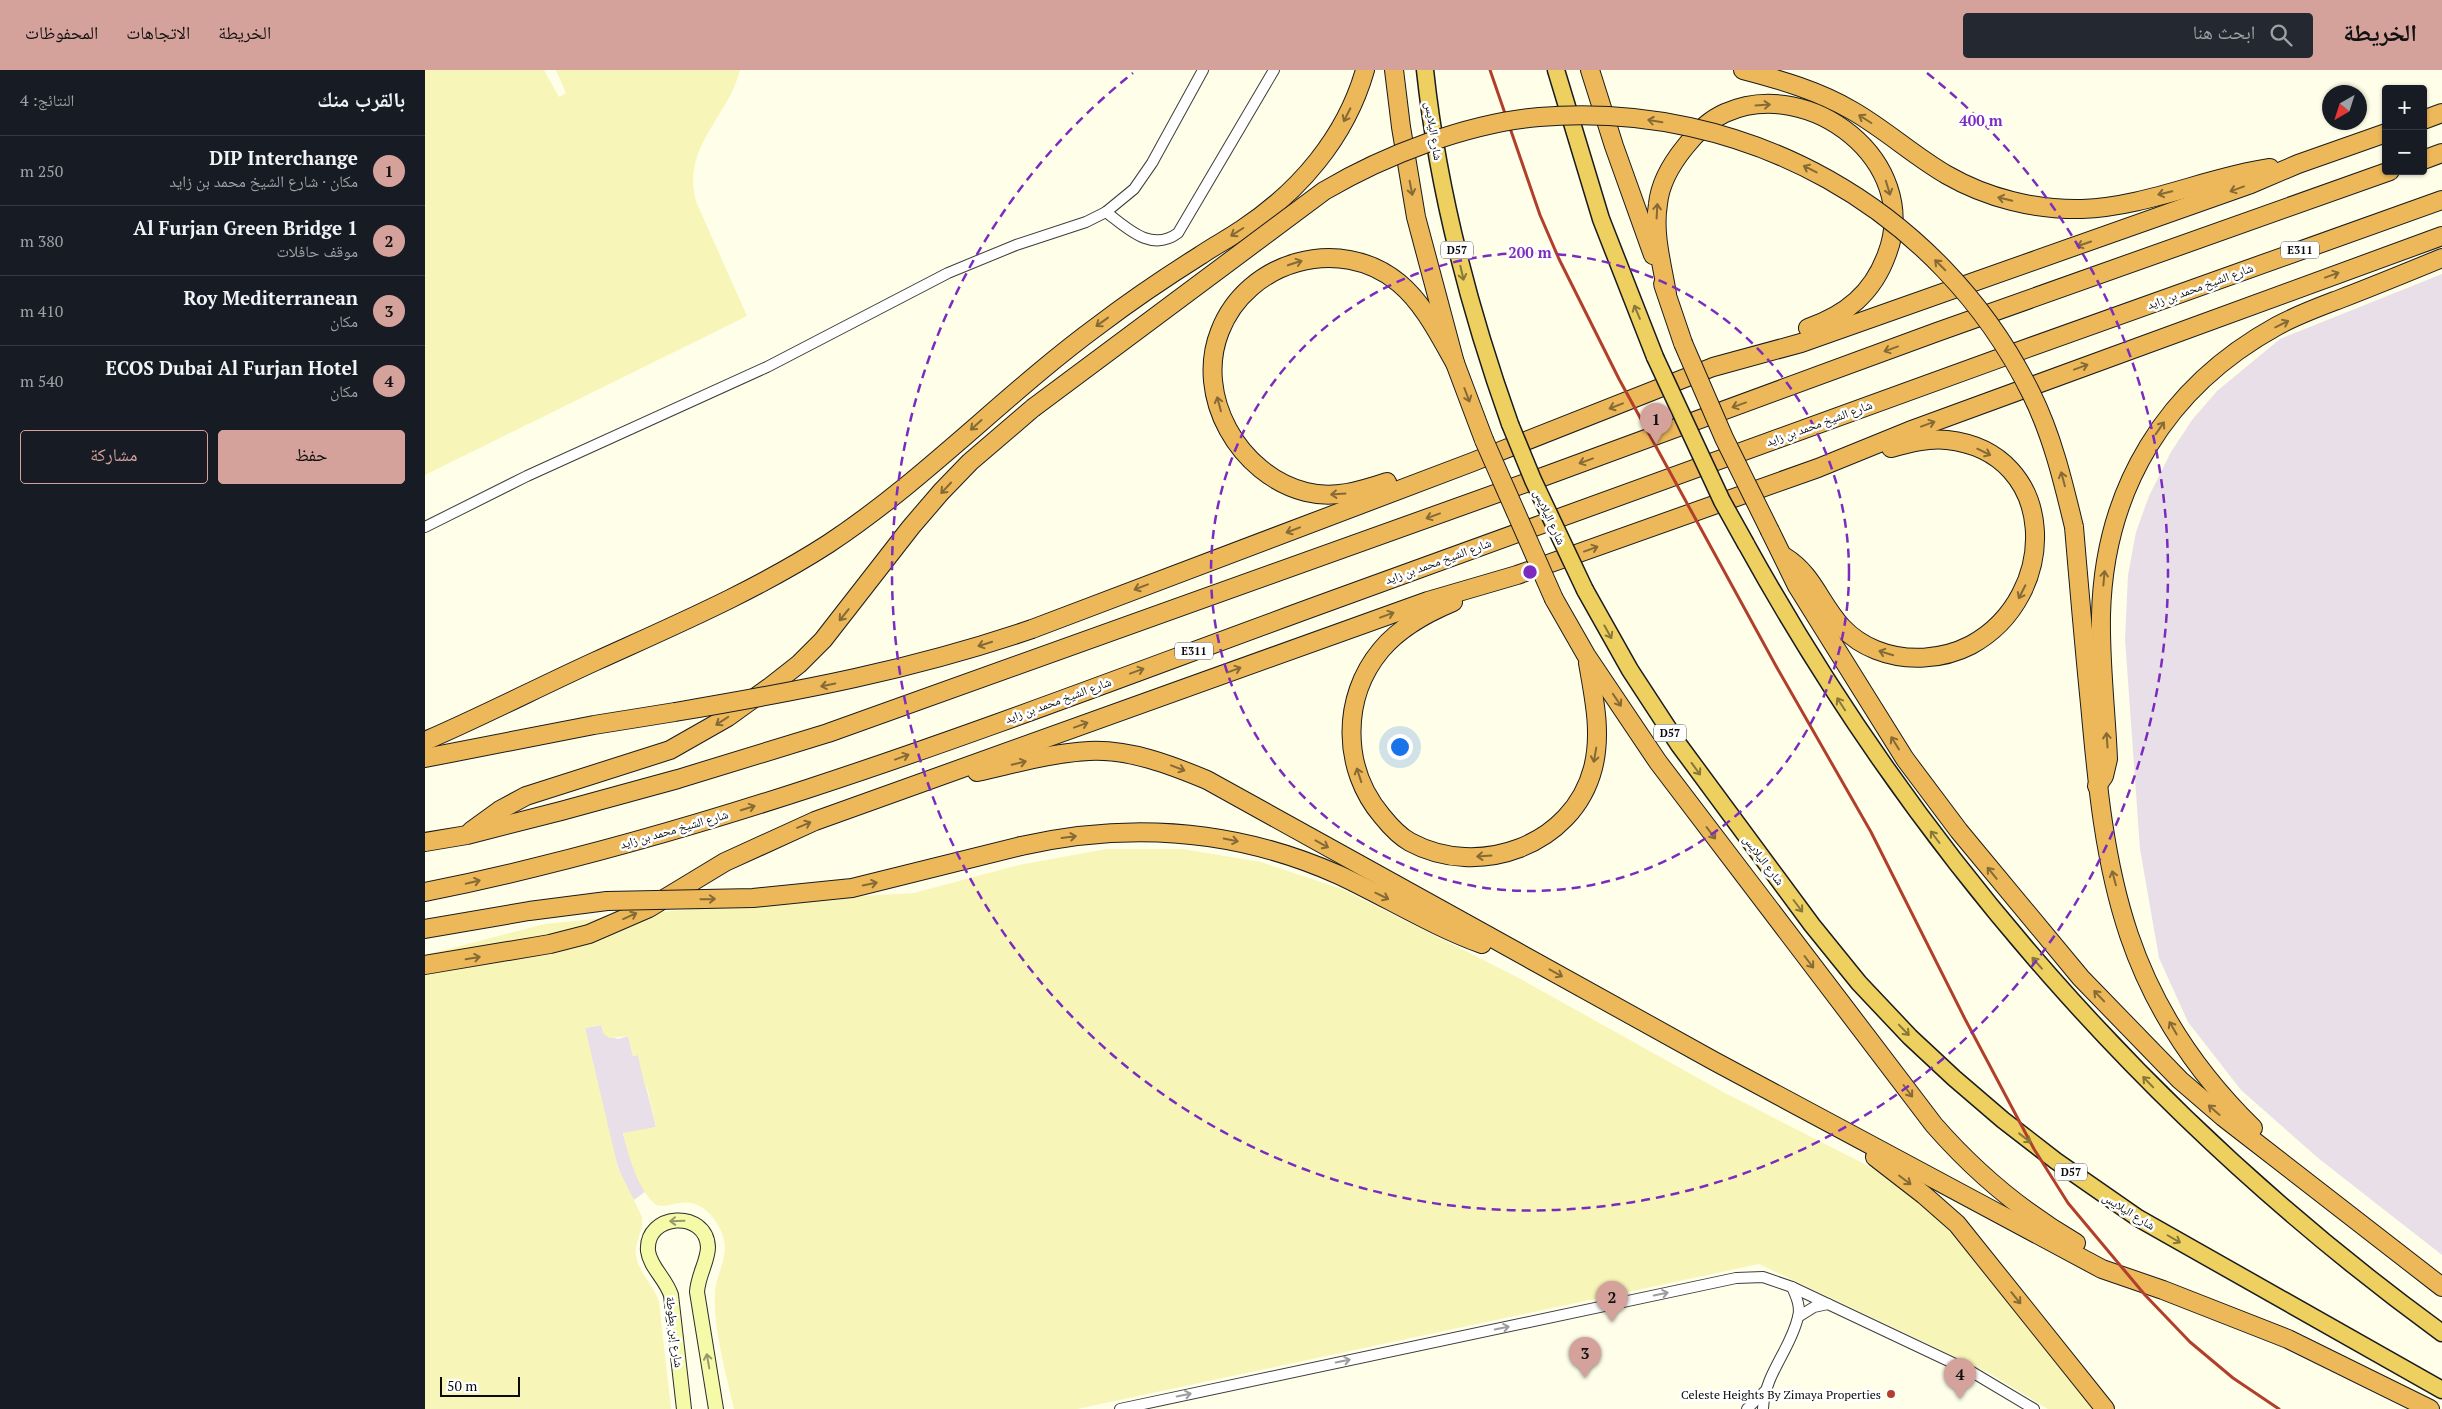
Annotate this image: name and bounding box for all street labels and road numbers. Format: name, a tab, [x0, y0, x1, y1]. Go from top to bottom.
street label: شارع اليلايس	[1421, 101, 1446, 162]
road number: D57	[1441, 242, 1473, 258]
road number: E311	[2281, 242, 2319, 258]
street label: شارع الشيخ محمد بن زايد	[2145, 260, 2256, 313]
street label: شارع الشيخ محمد بن زايد	[1764, 397, 1875, 450]
street label: شارع اليلايس	[1530, 487, 1569, 547]
street label: شارع الشيخ محمد بن زايد	[1383, 535, 1494, 588]
road number: E311	[1175, 642, 1213, 660]
street label: شارع الشيخ محمد بن زايد	[1003, 674, 1114, 727]
road number: D57	[1654, 724, 1686, 741]
street label: شارع الشيخ محمد بن زايد	[618, 806, 730, 853]
street label: شارع اليلايس	[1739, 832, 1788, 889]
road number: D57	[2055, 1164, 2087, 1180]
street label: شارع اليلايس	[2099, 1189, 2158, 1234]
street label: شارع إبن بطوطة	[662, 1296, 687, 1369]

